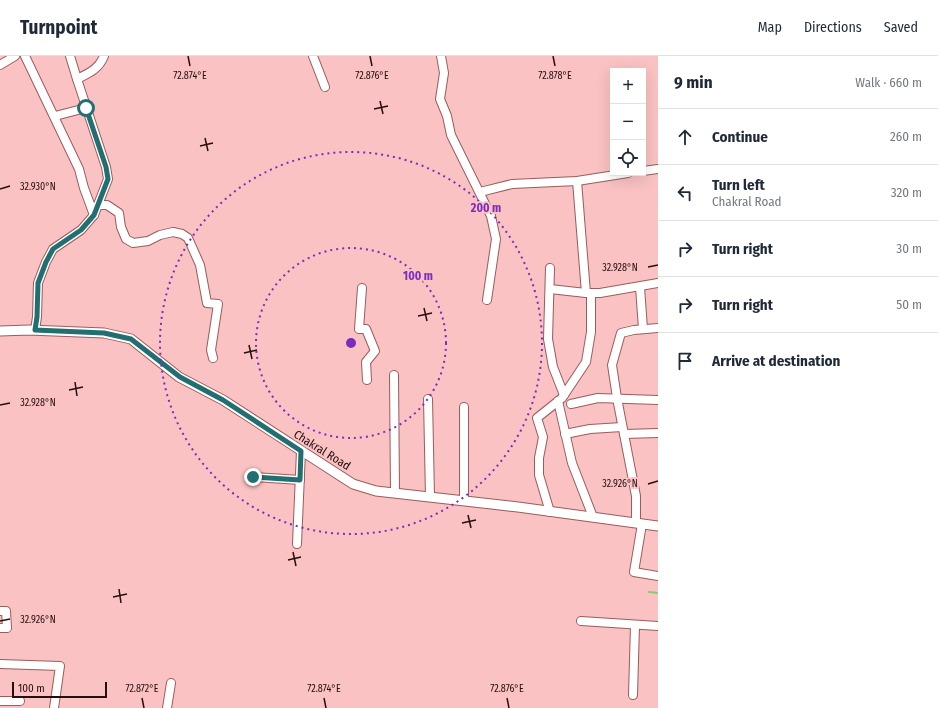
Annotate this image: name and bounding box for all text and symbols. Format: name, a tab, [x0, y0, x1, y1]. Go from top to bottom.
text: Turnpoint	[20, 16, 97, 39]
text: Map	[758, 19, 782, 36]
text: Directions	[804, 19, 862, 36]
text: Saved	[884, 19, 918, 36]
map controls	[610, 68, 646, 176]
button: +	[610, 68, 646, 104]
text: 72.874°E	[173, 70, 207, 82]
text: 72.876°E	[355, 70, 389, 82]
text: 72.878°E	[538, 70, 572, 82]
text: 9 min	[674, 72, 713, 93]
text: Walk · 660 m	[855, 75, 922, 90]
route start	[77, 99, 95, 117]
button: −	[610, 104, 646, 140]
icon: ahead	[674, 126, 696, 148]
text: Continue	[712, 128, 768, 146]
text: 260 m	[890, 129, 922, 144]
button: locate	[610, 140, 646, 176]
text: Turn left	[712, 176, 765, 194]
text: 32.930°N	[20, 181, 56, 193]
icon: left	[674, 182, 696, 204]
text: 320 m	[891, 185, 922, 200]
text: Chakral Road	[712, 194, 782, 209]
text: 200 m	[470, 201, 501, 215]
icon: right	[674, 238, 696, 260]
text: Turn right	[712, 240, 773, 258]
text: 30 m	[896, 241, 922, 256]
text: 32.928°N	[602, 262, 638, 274]
text: 100 m	[403, 269, 433, 283]
icon: right	[674, 294, 696, 316]
text: Turn right	[712, 296, 773, 314]
text: 50 m	[896, 297, 922, 312]
centre of rings	[344, 336, 358, 350]
icon: arrive	[674, 350, 696, 372]
text: Arrive at destination	[712, 352, 840, 370]
text: 32.928°N	[20, 397, 56, 409]
street label: Chakral Road	[291, 427, 353, 473]
route end	[244, 468, 262, 486]
text: 32.926°N	[602, 478, 638, 490]
text: 32.926°N	[20, 614, 56, 626]
scale bar	[12, 680, 107, 699]
text: 100 m	[18, 682, 45, 695]
text: 72.872°E	[125, 683, 159, 695]
text: 72.874°E	[307, 683, 341, 695]
text: 72.876°E	[490, 683, 524, 695]

